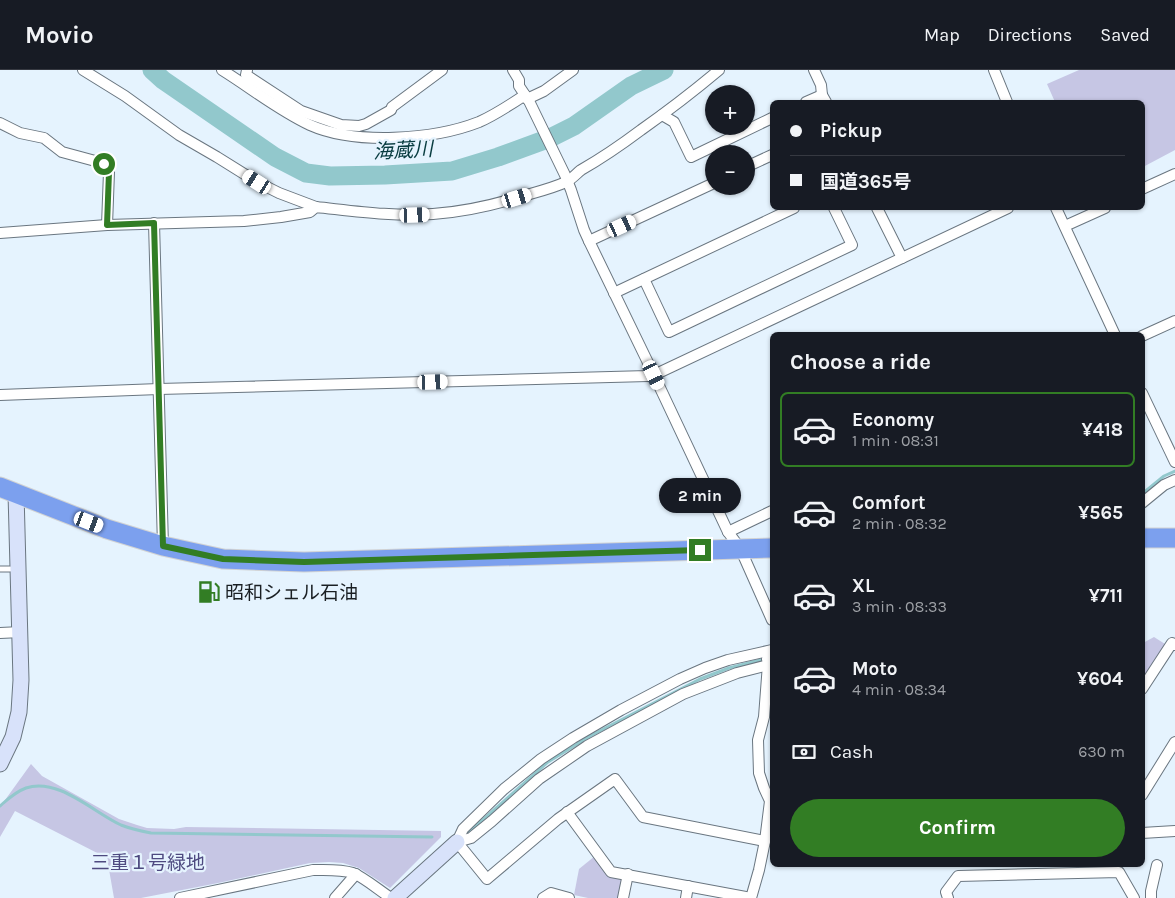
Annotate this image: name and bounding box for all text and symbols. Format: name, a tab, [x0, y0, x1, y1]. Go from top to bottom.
text: Movio	[25, 21, 94, 49]
text: Map	[924, 24, 960, 46]
text: Directions	[988, 24, 1072, 46]
text: Saved	[1100, 24, 1150, 46]
map controls	[705, 85, 755, 195]
button: +	[705, 85, 755, 135]
text: Pickup	[820, 120, 882, 142]
water label: 海蔵川	[372, 137, 436, 164]
button: −	[705, 145, 755, 195]
route start	[93, 153, 115, 175]
car	[240, 168, 273, 196]
text: 国道365号	[820, 171, 911, 193]
car	[500, 186, 533, 210]
car	[399, 207, 430, 223]
car	[605, 213, 638, 239]
text: Choose a ride	[790, 349, 931, 375]
car	[640, 358, 667, 392]
car	[417, 374, 448, 390]
icon: car	[792, 407, 837, 452]
text: Economy	[852, 409, 934, 431]
text: ¥418	[1081, 419, 1123, 441]
text: 1 min · 08:31	[852, 431, 939, 450]
callout: 2 min	[659, 478, 741, 512]
text: 2 min	[678, 486, 722, 505]
icon: car	[792, 490, 837, 535]
text: Comfort	[852, 492, 926, 514]
text: ¥565	[1078, 502, 1123, 524]
car	[72, 510, 105, 534]
text: 2 min · 08:32	[852, 514, 947, 533]
route end	[689, 539, 711, 561]
icon: car	[792, 573, 837, 618]
text: XL	[852, 575, 874, 597]
fuel station icon: 昭和シェル石油	[196, 579, 222, 605]
place label: 昭和シェル石油	[225, 582, 358, 604]
text: ¥711	[1089, 585, 1123, 607]
text: 3 min · 08:33	[852, 597, 947, 616]
icon: car	[792, 656, 837, 701]
text: Moto	[852, 658, 898, 680]
text: ¥604	[1077, 668, 1123, 690]
text: 4 min · 08:34	[852, 680, 946, 699]
icon: cash	[790, 738, 818, 766]
text: Cash	[830, 741, 874, 763]
text: 630 m	[1078, 742, 1125, 761]
button: Confirm	[790, 799, 1125, 857]
park label: 三重１号緑地	[91, 852, 205, 874]

